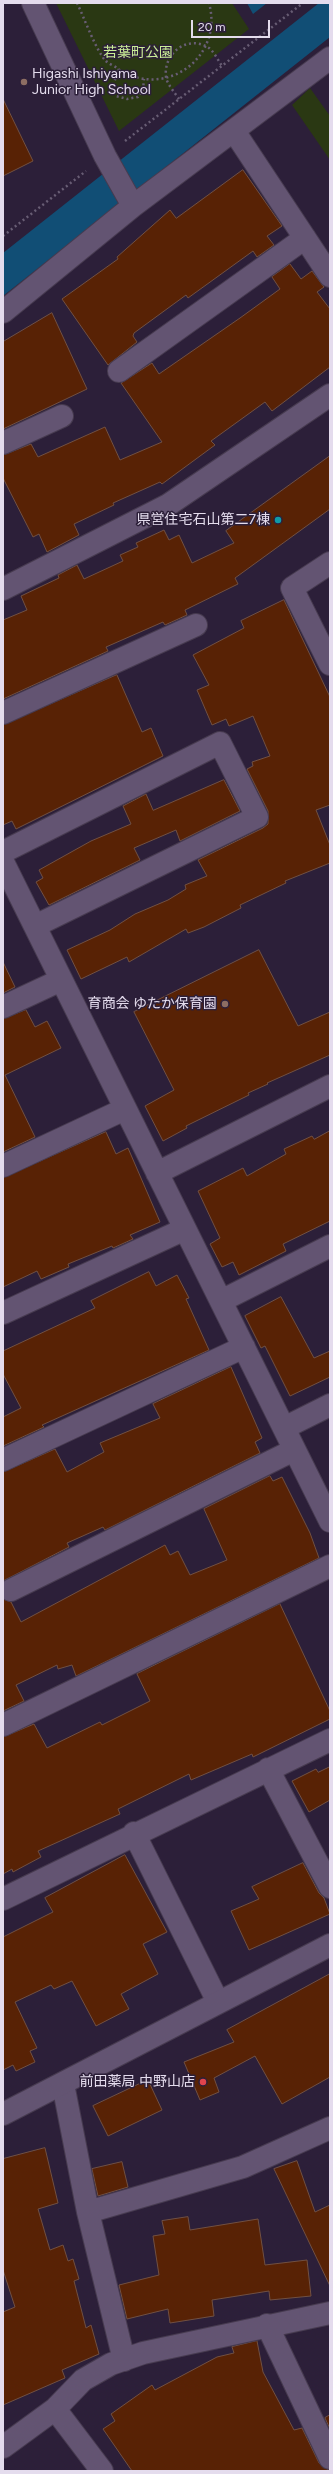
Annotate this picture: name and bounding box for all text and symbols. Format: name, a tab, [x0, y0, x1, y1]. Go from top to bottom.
scale bar	[193, 12, 272, 38]
text: 20 m	[198, 20, 226, 34]
park label: 若葉町公園	[103, 45, 173, 61]
place label: Higashi Ishiyama Junior High School	[32, 66, 151, 98]
marker: Higashi Ishiyama Junior High School	[19, 77, 29, 87]
place label: 県営住宅石山第二7棟	[136, 512, 270, 528]
marker: 県営住宅石山第二7棟	[273, 515, 283, 525]
place label: 育商会 ゆたか保育園	[88, 996, 217, 1012]
marker: 育商会 ゆたか保育園	[220, 999, 230, 1009]
place label: 前田薬局 中野山店	[80, 2074, 195, 2090]
marker: 前田薬局 中野山店	[198, 2077, 208, 2087]

